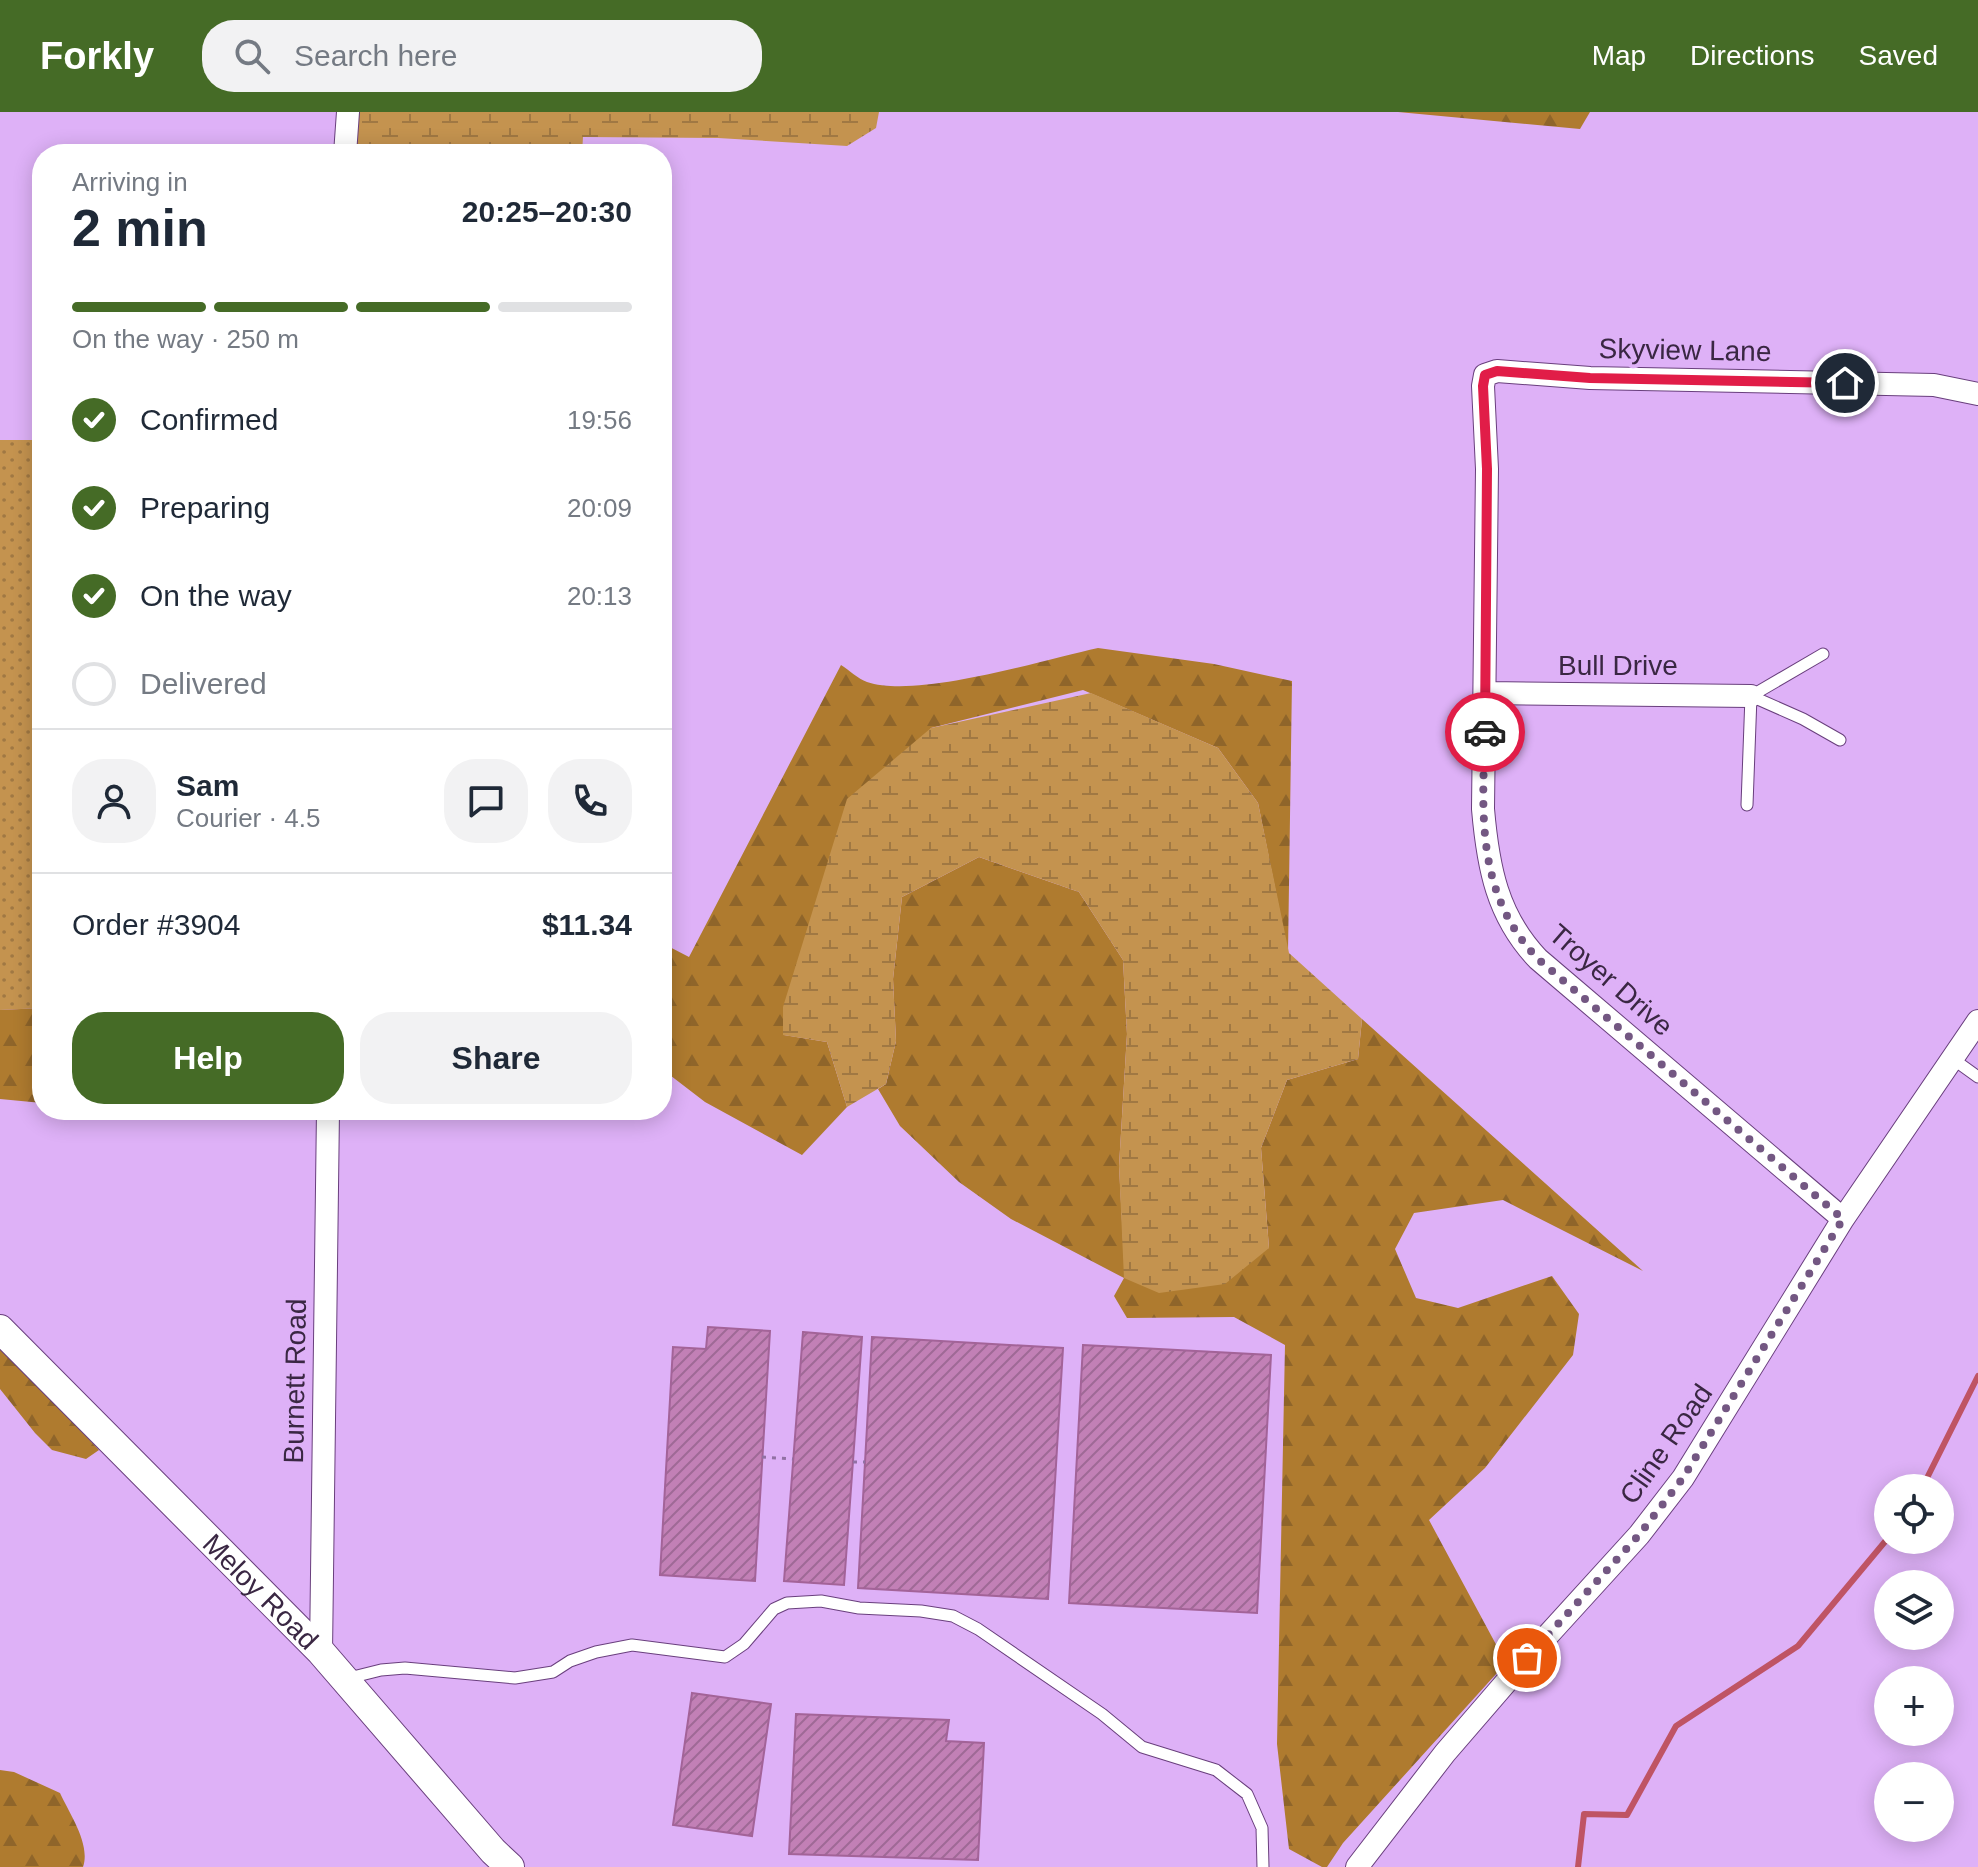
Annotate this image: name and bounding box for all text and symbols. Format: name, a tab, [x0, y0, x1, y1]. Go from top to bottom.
search box	[202, 20, 762, 92]
icon: search	[230, 34, 274, 78]
text: Forkly	[40, 35, 154, 77]
text: Search here	[294, 39, 457, 72]
text: Map	[1592, 40, 1646, 71]
text: Directions	[1690, 40, 1815, 71]
text: Saved	[1859, 40, 1938, 71]
text: Arriving in	[72, 167, 188, 197]
text: 20:25–20:30	[462, 195, 632, 228]
text: 2 min	[72, 199, 208, 257]
text: On the way · 250 m	[72, 324, 299, 354]
street label: Skyview Lane	[1598, 333, 1772, 367]
pin	[1811, 349, 1879, 417]
icon: home	[1823, 361, 1867, 405]
icon: check	[72, 398, 116, 442]
text: Confirmed	[140, 403, 278, 436]
text: 19:56	[567, 405, 632, 435]
icon: check	[72, 486, 116, 530]
text: Preparing	[140, 491, 270, 524]
text: 20:09	[567, 493, 632, 523]
icon: check	[72, 574, 116, 618]
text: On the way	[140, 579, 292, 612]
text: 20:13	[567, 581, 632, 611]
street label: Bull Drive	[1558, 650, 1678, 681]
text: Delivered	[140, 667, 267, 700]
courier	[1445, 692, 1525, 772]
icon: car	[1463, 710, 1507, 754]
button: person	[72, 759, 156, 843]
button: chat	[444, 759, 528, 843]
button: phone	[548, 759, 632, 843]
text: Sam	[176, 769, 239, 802]
text: Courier · 4.5	[176, 803, 321, 833]
text: Order #3904	[72, 908, 240, 941]
text: $11.34	[542, 908, 632, 941]
street label: Troyer Drive	[1543, 918, 1679, 1042]
button: Help	[72, 1012, 344, 1104]
button: Share	[360, 1012, 632, 1104]
street label: Burnett Road	[278, 1298, 312, 1464]
street label: Cline Road	[1614, 1378, 1718, 1510]
map controls	[1874, 1474, 1954, 1842]
button: locate	[1874, 1474, 1954, 1554]
street label: Meloy Road	[197, 1528, 324, 1655]
button: layers	[1874, 1570, 1954, 1650]
pin	[1493, 1624, 1561, 1692]
icon: bag	[1505, 1636, 1549, 1680]
button: +	[1874, 1666, 1954, 1746]
button: −	[1874, 1762, 1954, 1842]

